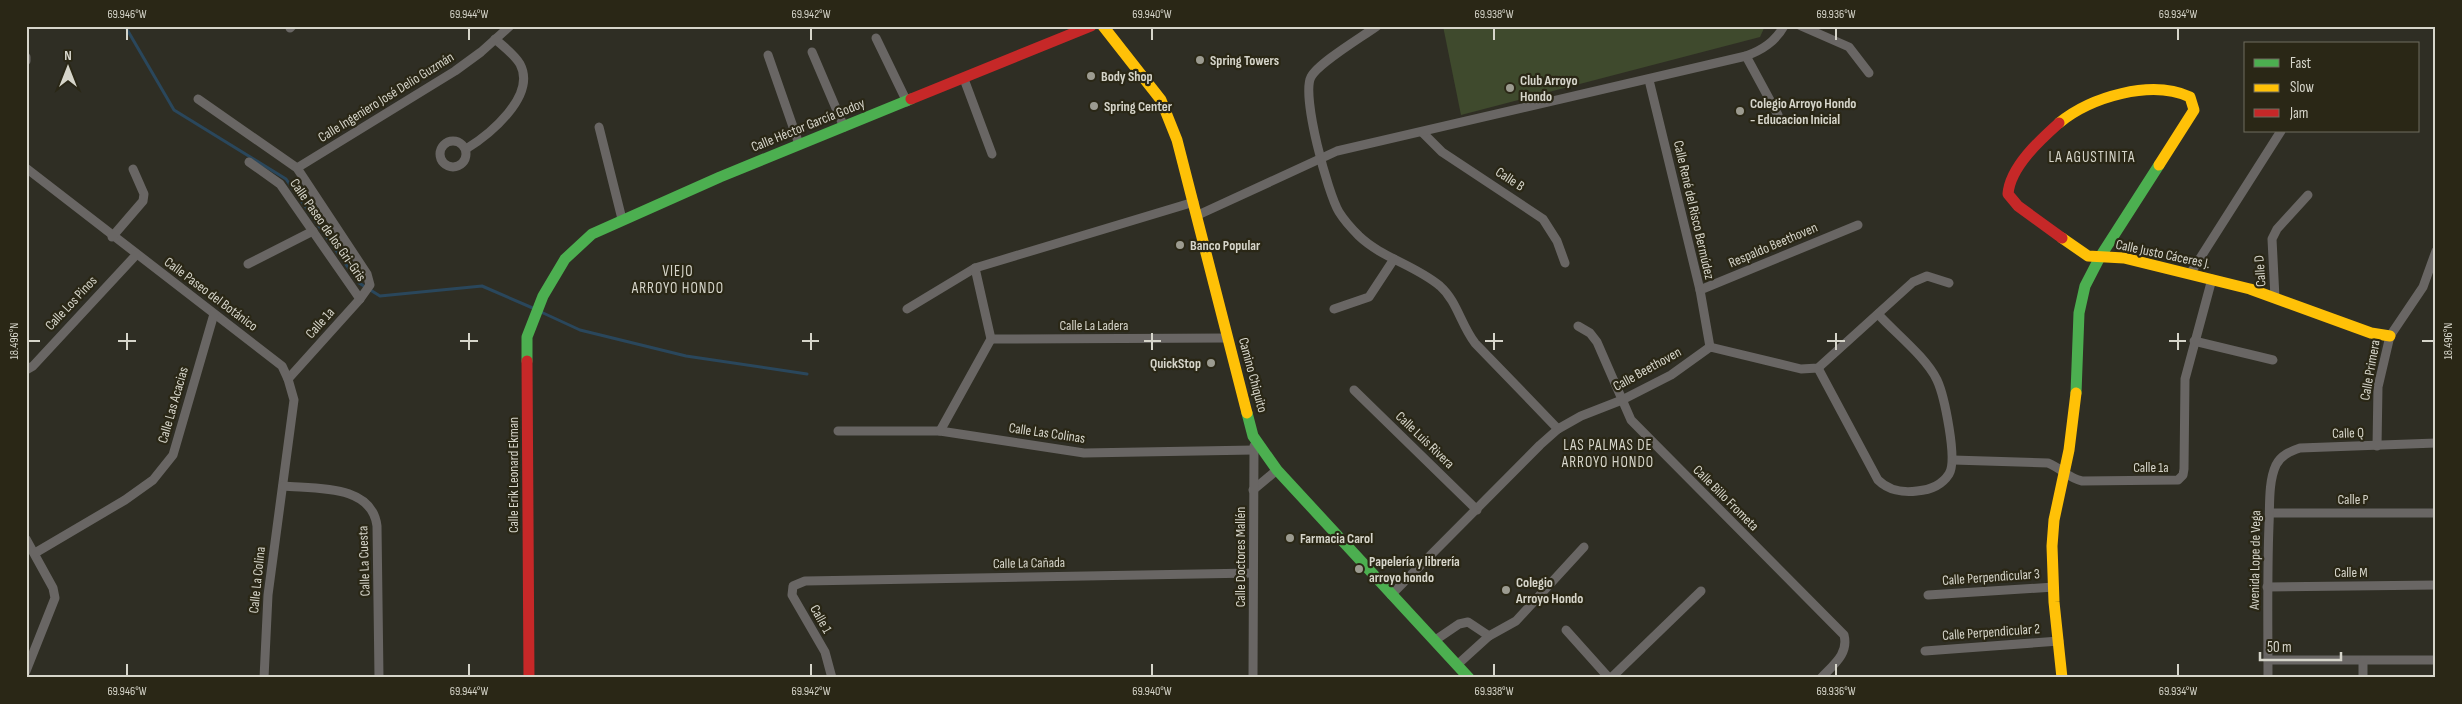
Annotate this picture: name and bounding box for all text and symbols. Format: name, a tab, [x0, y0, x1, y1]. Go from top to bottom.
text: 69.946°W	[107, 7, 147, 22]
text: 69.944°W	[450, 7, 488, 22]
text: 69.942°W	[792, 7, 831, 22]
text: 69.940°W	[1132, 7, 1172, 22]
text: 69.938°W	[1474, 7, 1514, 22]
text: 69.936°W	[1816, 7, 1856, 22]
text: 69.934°W	[2159, 7, 2197, 22]
north arrow	[42, 42, 92, 92]
legend	[2244, 42, 2420, 132]
text: N	[64, 47, 72, 64]
street label: Calle Ingeniero José Delio Guzmán	[315, 48, 457, 146]
place label: Spring Towers	[1210, 52, 1279, 69]
marker: Spring Towers	[1194, 54, 1206, 66]
text: Fast	[2290, 54, 2312, 73]
place label: Body Shop	[1101, 68, 1153, 85]
marker: Body Shop	[1085, 70, 1097, 82]
place label: Club Arroyo Hondo	[1520, 72, 1578, 105]
text: Slow	[2290, 78, 2314, 97]
marker: Club Arroyo Hondo	[1504, 82, 1516, 94]
street label: Calle Héctor García Godoy	[749, 94, 868, 156]
place label: Colegio Arroyo Hondo - Educacion Inicial	[1750, 95, 1856, 128]
place label: Spring Center	[1104, 98, 1173, 115]
marker: Spring Center	[1088, 100, 1100, 112]
text: Jam	[2289, 104, 2308, 123]
marker: Colegio Arroyo Hondo - Educacion Inicial	[1734, 105, 1746, 117]
street label: Calle René del Risco Bermúdez	[1670, 139, 1718, 281]
district label: LA AGUSTINITA	[2049, 148, 2135, 167]
street label: Calle B	[1492, 163, 1528, 195]
street label: Calle Paseo de los Gri-Gris	[286, 175, 370, 285]
street label: Respaldo Beethoven	[1726, 219, 1820, 271]
street label: Calle Justo Cáceres J.	[2114, 236, 2212, 272]
place label: Banco Popular	[1190, 237, 1261, 254]
marker: Banco Popular	[1174, 239, 1186, 251]
street label: Calle Paseo del Botánico	[161, 253, 261, 335]
street label: Calle D	[2250, 254, 2270, 288]
district label: VIEJO ARROYO HONDO	[631, 262, 724, 298]
street label: Calle Los Pinos	[41, 272, 101, 334]
street label: Calle 1a	[302, 304, 338, 342]
street label: Calle La Ladera	[1059, 317, 1129, 334]
text: 18.496°N	[7, 323, 22, 359]
text: 18.496°N	[2441, 323, 2456, 359]
street label: Camino Chiquito	[1235, 336, 1271, 415]
street label: Calle Primera	[2356, 338, 2384, 402]
street label: Calle Beethoven	[1610, 343, 1684, 395]
place label: QuickStop	[1150, 355, 1201, 372]
marker: QuickStop	[1205, 357, 1217, 369]
street label: Calle Las Acacias	[154, 365, 192, 445]
street label: Calle Luis Rivera	[1392, 408, 1458, 472]
street label: Calle Erik Leonard Ekman	[505, 417, 522, 533]
street label: Calle Las Colinas	[1008, 419, 1086, 447]
street label: Calle Q	[2332, 424, 2364, 442]
district label: LAS PALMAS DE ARROYO HONDO	[1561, 436, 1654, 472]
street label: Calle 1a	[2133, 459, 2169, 476]
street label: Calle Billo Frometa	[1690, 462, 1762, 534]
street label: Calle P	[2338, 491, 2369, 508]
street label: Calle Doctores Mallén	[1232, 507, 1249, 607]
street label: Avenida Lope de Vega	[2246, 510, 2264, 611]
street label: Calle La Cuesta	[354, 525, 374, 597]
place label: Farmacia Carol	[1300, 530, 1373, 547]
marker: Farmacia Carol	[1284, 532, 1296, 544]
street label: Calle La Colina	[245, 546, 269, 614]
place label: Papelería y librería arroyo hondo	[1369, 553, 1460, 586]
street label: Calle La Cañada	[993, 554, 1065, 572]
marker: Papelería y librería arroyo hondo	[1353, 563, 1365, 575]
street label: Calle M	[2334, 564, 2368, 581]
street label: Calle Perpendicular 3	[1942, 565, 2041, 589]
place label: Colegio Arroyo Hondo	[1515, 574, 1583, 607]
marker: Colegio Arroyo Hondo	[1500, 584, 1512, 596]
street label: Calle 1	[806, 602, 836, 636]
street label: Calle Perpendicular 2	[1942, 620, 2041, 644]
scale bar	[2260, 629, 2341, 661]
text: 50 m	[2267, 638, 2292, 657]
text: 69.946°W	[107, 684, 147, 699]
text: 69.944°W	[450, 684, 488, 699]
text: 69.942°W	[792, 684, 831, 699]
text: 69.940°W	[1132, 684, 1172, 699]
text: 69.938°W	[1474, 684, 1514, 699]
text: 69.936°W	[1816, 684, 1856, 699]
text: 69.934°W	[2159, 684, 2197, 699]

